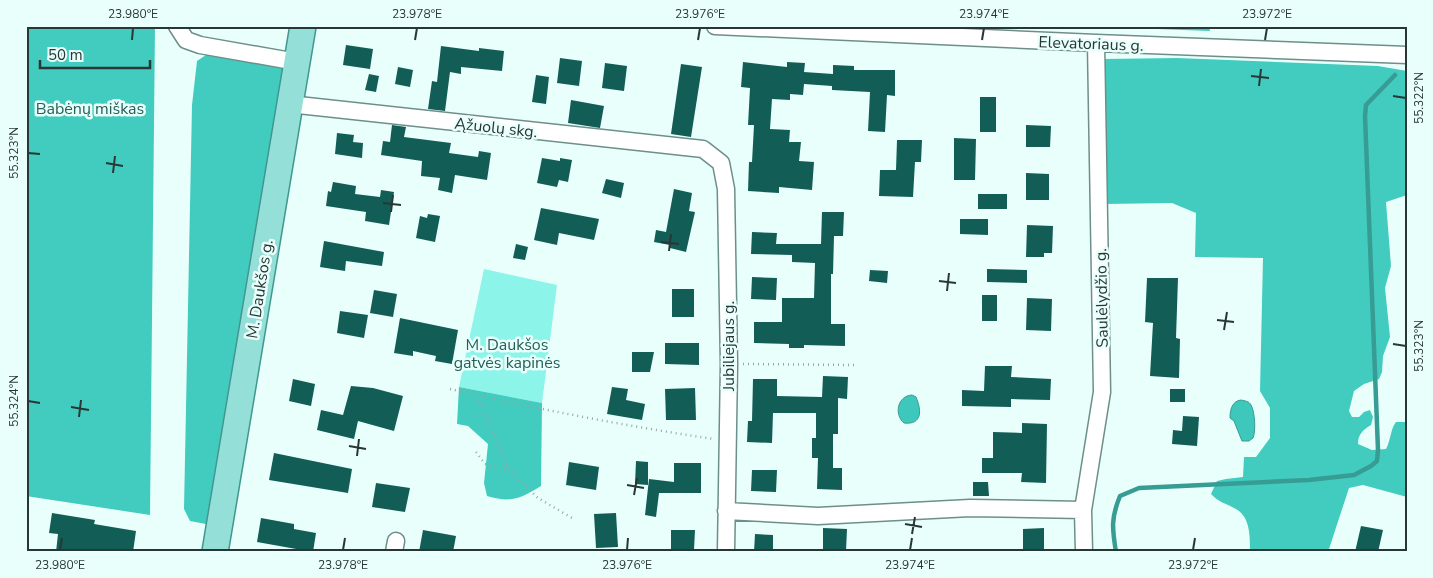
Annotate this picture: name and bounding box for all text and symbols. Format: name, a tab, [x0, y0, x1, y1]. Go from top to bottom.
text: 23.980°E	[108, 6, 158, 22]
text: 23.978°E	[392, 6, 442, 22]
text: 23.976°E	[675, 6, 725, 22]
text: 23.974°E	[959, 6, 1009, 22]
text: 23.972°E	[1242, 6, 1292, 22]
street label: Elevatoriaus g.	[1038, 31, 1144, 57]
scale bar	[40, 38, 150, 70]
text: 50 m	[48, 45, 83, 65]
text: 55.322°N	[1411, 72, 1427, 124]
park label: Babėnų miškas	[36, 98, 144, 120]
street label: Ąžuolų skg.	[453, 113, 538, 143]
text: 55.323°N	[6, 127, 22, 179]
street label: M. Daukšos g.	[241, 238, 279, 340]
street label: Saulėlydžio g.	[1090, 248, 1114, 348]
street label: Jubiliejaus g.	[718, 301, 740, 392]
text: 55.323°N	[1411, 320, 1427, 372]
park label: M. Daukšos gatvės kapinės	[454, 334, 560, 374]
text: 55.324°N	[6, 375, 22, 427]
text: 23.980°E	[35, 557, 85, 573]
text: 23.978°E	[318, 557, 368, 573]
text: 23.976°E	[602, 557, 652, 573]
text: 23.974°E	[885, 557, 935, 573]
text: 23.972°E	[1168, 557, 1218, 573]

